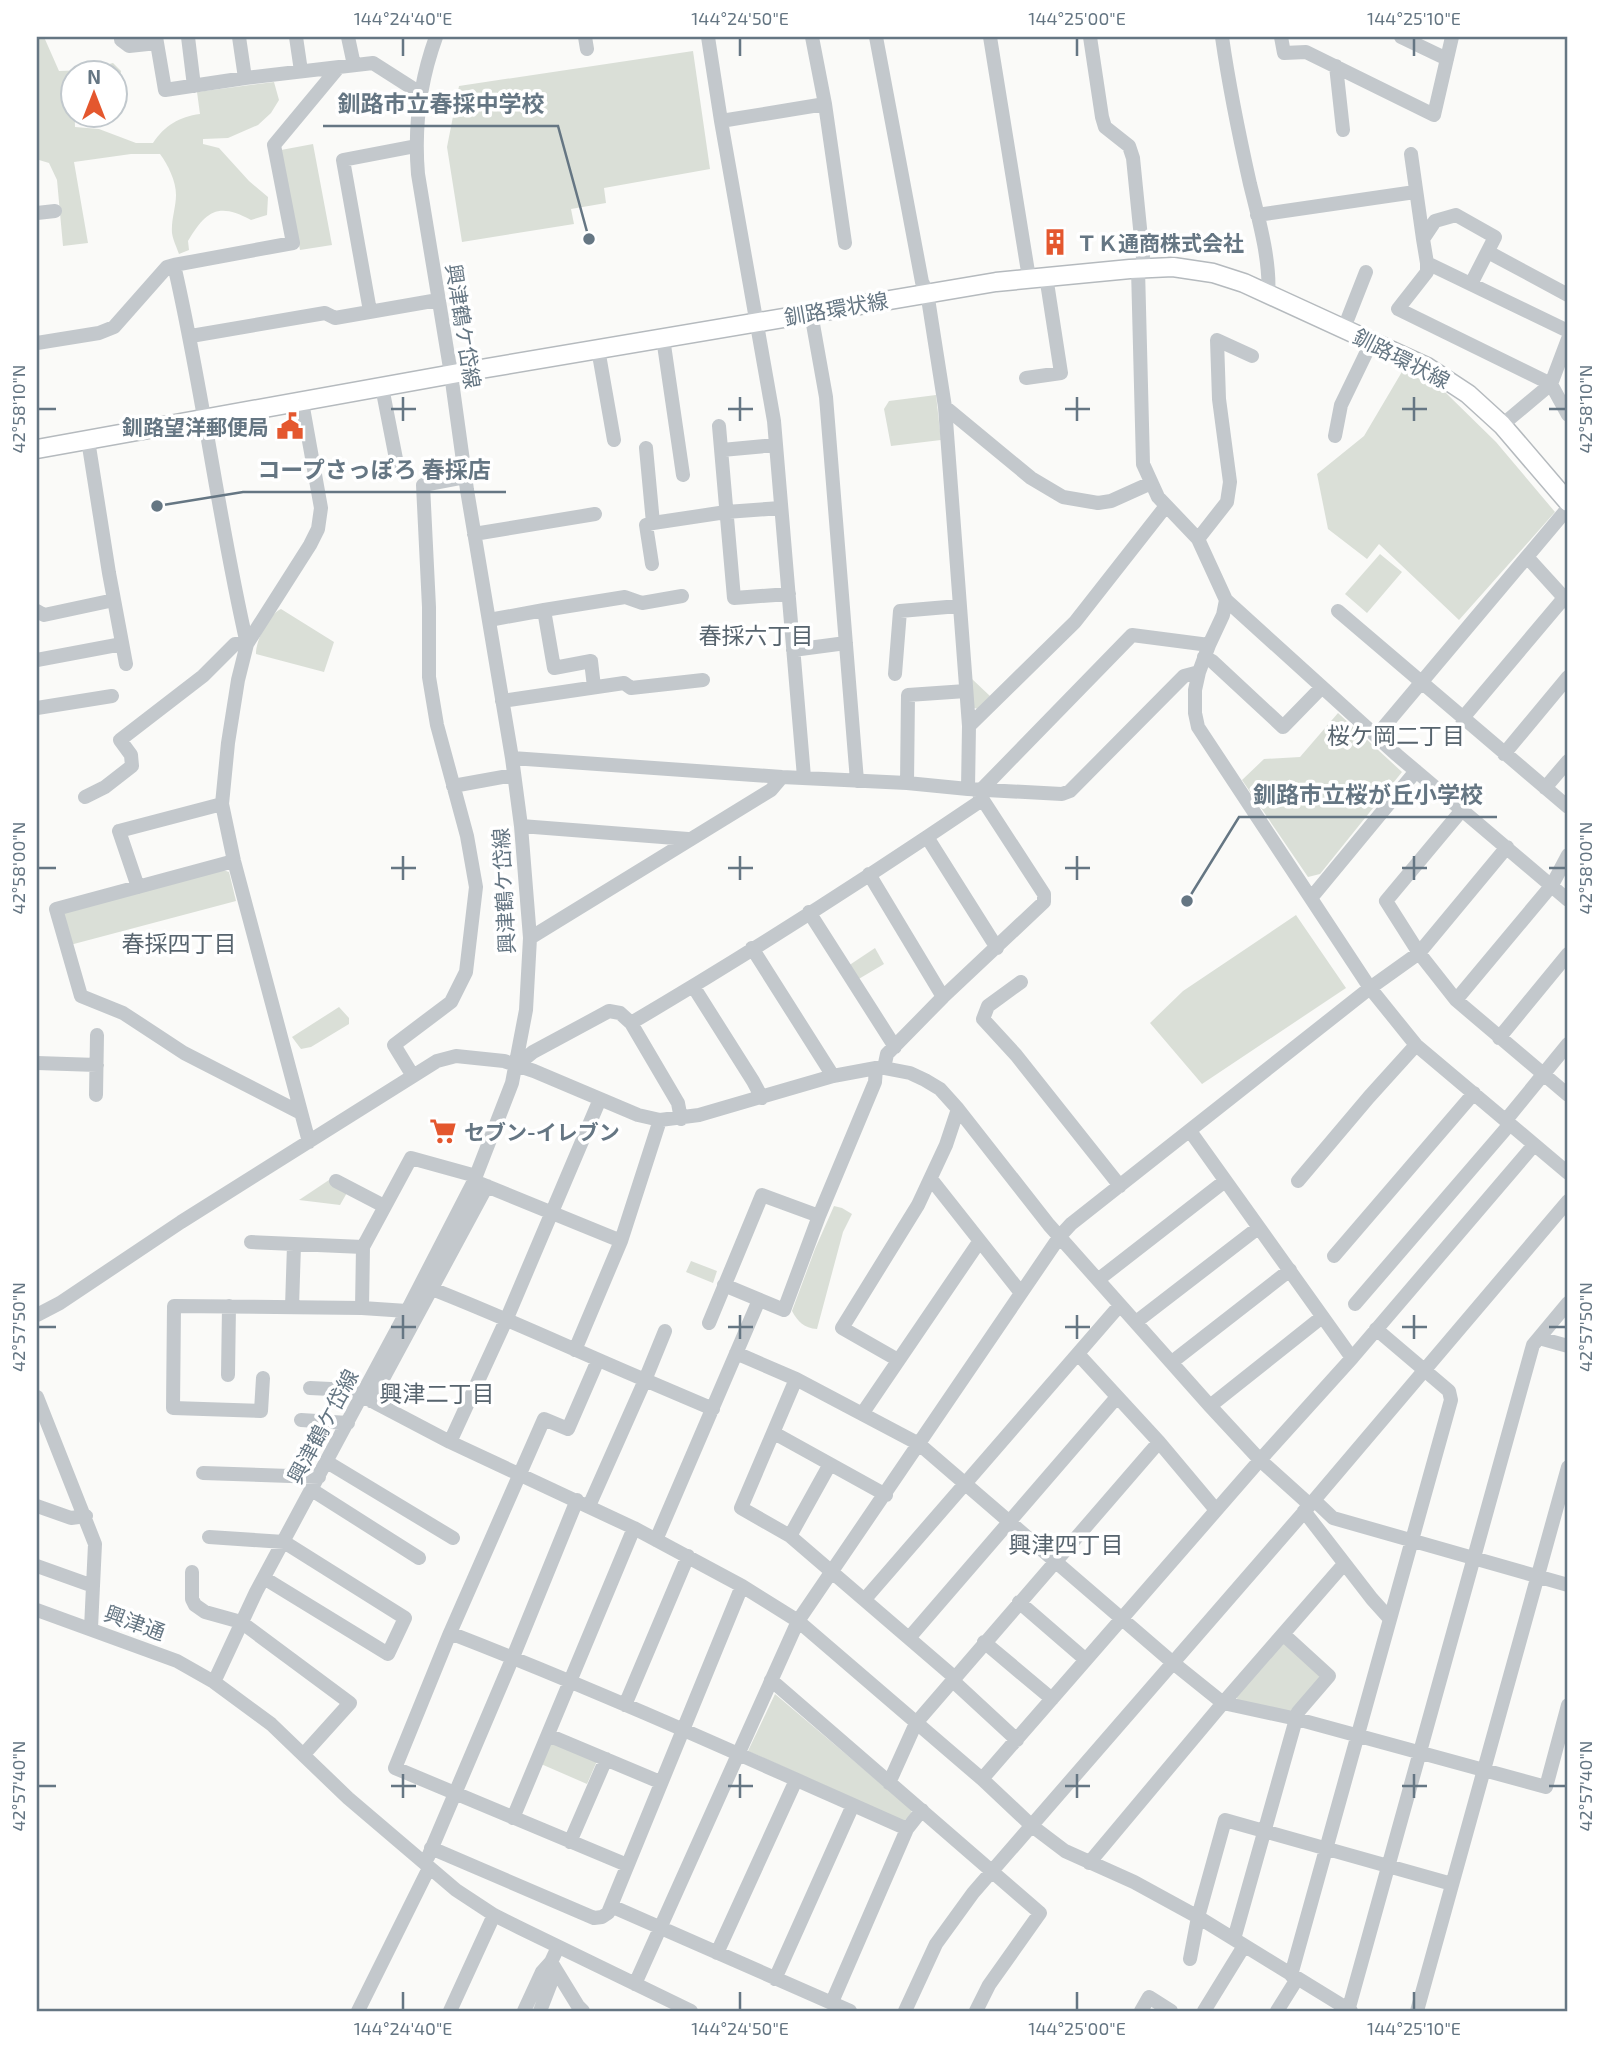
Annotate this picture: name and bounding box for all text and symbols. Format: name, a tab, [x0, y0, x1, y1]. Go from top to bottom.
text: 144°24'40"E	[354, 7, 452, 29]
text: 144°24'50"E	[691, 7, 789, 29]
text: 144°25'00"E	[1028, 7, 1126, 29]
text: 144°25'10"E	[1367, 7, 1461, 29]
north arrow	[60, 60, 130, 130]
text: N	[87, 65, 101, 88]
callout: 釧路市立春採中学校	[323, 82, 558, 126]
text: 釧路市立春採中学校	[338, 89, 545, 117]
building icon: ＴＫ通商株式会社	[1040, 227, 1070, 257]
place label: ＴＫ通商株式会社	[1076, 230, 1244, 255]
street label: 興津鶴ケ岱線	[442, 262, 486, 390]
street label: 釧路環状線	[782, 287, 890, 329]
street label: 釧路環状線	[1350, 323, 1454, 393]
text: 42°58'10"N	[7, 364, 29, 454]
text: 42°58'10"N	[1574, 364, 1596, 454]
public building icon: 釧路望洋郵便局	[275, 411, 305, 441]
place label: 釧路望洋郵便局	[122, 414, 269, 439]
callout: コープさっぽろ 春採店	[243, 448, 506, 492]
text: コープさっぽろ 春採店	[257, 455, 491, 483]
district label: 春採六丁目	[699, 621, 814, 649]
district label: 桜ケ岡二丁目	[1327, 721, 1465, 749]
callout: 釧路市立桜が丘小学校	[1239, 773, 1497, 817]
text: 釧路市立桜が丘小学校	[1253, 780, 1483, 808]
text: 42°58'00"N	[7, 822, 29, 914]
text: 42°58'00"N	[1574, 822, 1596, 914]
street label: 興津鶴ケ岱線	[487, 827, 519, 955]
district label: 春採四丁目	[122, 929, 237, 957]
supermarket icon: セブン-イレブン	[428, 1116, 458, 1146]
place label: セブン-イレブン	[464, 1119, 620, 1144]
text: 42°57'50"N	[7, 1282, 29, 1372]
text: 42°57'50"N	[1574, 1282, 1596, 1372]
street label: 興津鶴ケ岱線	[281, 1365, 363, 1487]
district label: 興津二丁目	[380, 1379, 495, 1407]
district label: 興津四丁目	[1009, 1530, 1124, 1558]
street label: 興津通	[101, 1599, 169, 1645]
text: 42°57'40"N	[7, 1741, 29, 1831]
text: 42°57'40"N	[1574, 1741, 1596, 1831]
text: 144°24'40"E	[354, 2017, 452, 2039]
text: 144°24'50"E	[691, 2017, 789, 2039]
text: 144°25'00"E	[1028, 2017, 1126, 2039]
text: 144°25'10"E	[1367, 2017, 1461, 2039]

